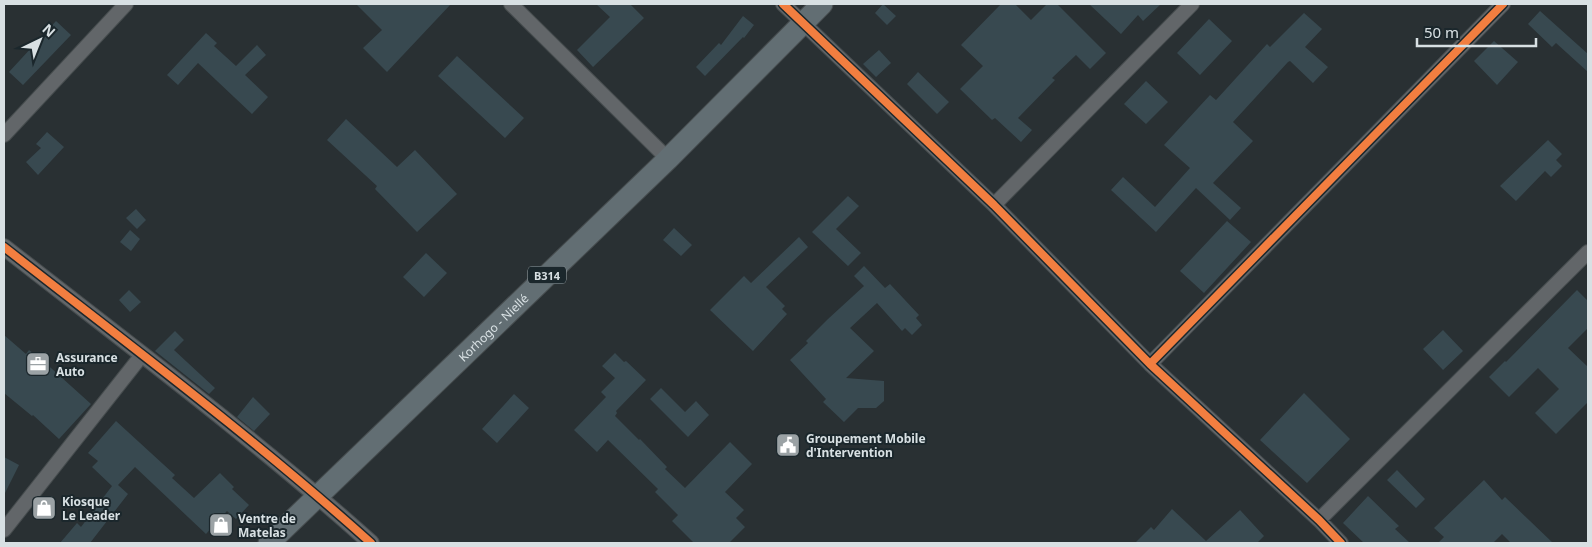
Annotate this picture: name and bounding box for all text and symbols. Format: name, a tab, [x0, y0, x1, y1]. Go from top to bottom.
north arrow	[15, 15, 65, 65]
scale bar	[1417, 15, 1536, 47]
text: N	[39, 19, 60, 41]
text: 50 m	[1424, 22, 1459, 42]
road number: B314	[528, 266, 566, 284]
street label: Korhogo - Niellé	[454, 289, 532, 365]
place label: Assurance Auto	[56, 349, 118, 380]
office icon: Assurance Auto	[25, 351, 51, 377]
place label: Groupement Mobile d'Intervention	[806, 430, 926, 461]
public building icon: Groupement Mobile d'Intervention	[775, 432, 801, 458]
place label: Kiosque Le Leader	[62, 493, 121, 524]
shop icon: Kiosque Le Leader	[31, 495, 57, 521]
place label: Ventre de Matelas	[238, 510, 296, 541]
shop icon: Ventre de Matelas	[208, 512, 234, 538]

